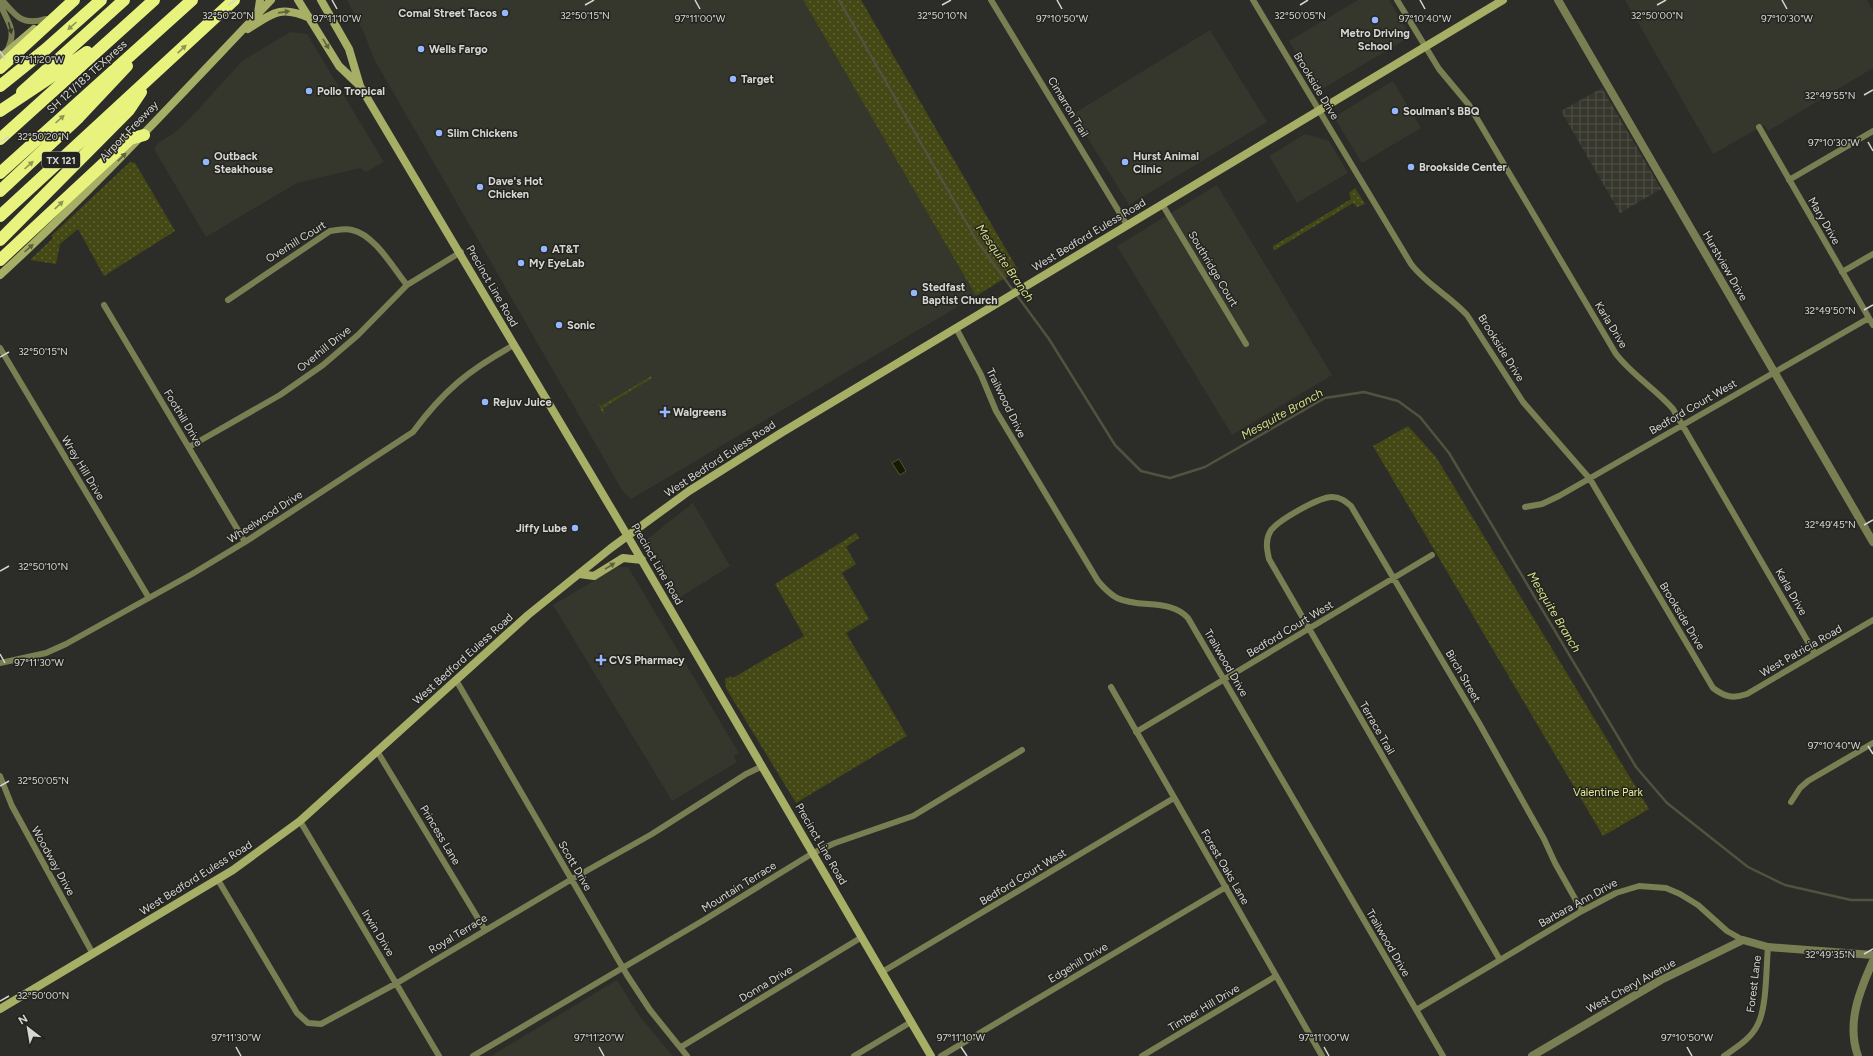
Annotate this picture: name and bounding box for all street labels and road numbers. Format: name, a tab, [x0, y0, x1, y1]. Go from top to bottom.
street label: SH 121/183 TEXpress	[44, 38, 130, 116]
street label: Brookside Drive	[1291, 50, 1341, 122]
street label: Cimarron Trail	[1045, 75, 1091, 139]
street label: Airport Freeway	[97, 98, 161, 164]
road number: TX 121	[42, 152, 80, 168]
street label: Mary Drive	[1805, 195, 1843, 247]
street label: West Bedford Euless Road	[1030, 196, 1148, 274]
street label: Overhill Court	[264, 218, 328, 266]
street label: Southridge Court	[1185, 229, 1241, 309]
street label: Hurstview Drive	[1700, 229, 1750, 303]
street label: Precinct Line Road	[463, 243, 521, 329]
street label: Karla Drive	[1592, 299, 1630, 351]
street label: Brookside Drive	[1475, 312, 1527, 384]
street label: Overhill Drive	[294, 323, 354, 375]
street label: Trailwood Drive	[984, 366, 1028, 440]
street label: Bedford Court West	[1647, 377, 1739, 437]
street label: Foothill Drive	[161, 387, 205, 449]
street label: West Bedford Euless Road	[662, 418, 778, 500]
street label: Wrey Hill Drive	[59, 434, 107, 502]
street label: Wheelwood Drive	[225, 488, 305, 546]
street label: Precinct Line Road	[628, 521, 686, 607]
street label: Karla Drive	[1772, 566, 1810, 618]
street label: Brookside Drive	[1657, 580, 1707, 652]
street label: Bedford Court West	[1244, 598, 1336, 660]
street label: West Bedford Euless Road	[410, 611, 516, 707]
street label: West Patricia Road	[1758, 622, 1844, 680]
street label: Trailwood Drive	[1201, 627, 1251, 699]
street label: Birch Street	[1443, 647, 1483, 705]
street label: Terrace Trail	[1357, 699, 1397, 757]
street label: Precinct Line Road	[792, 801, 850, 887]
street label: Princess Lane	[417, 803, 463, 867]
street label: Woodway Drive	[29, 824, 77, 898]
street label: Forest Oaks Lane	[1198, 827, 1252, 907]
street label: West Bedford Euless Road	[137, 838, 255, 918]
street label: Scott Drive	[555, 839, 595, 893]
street label: Bedford Court West	[977, 846, 1069, 908]
street label: Mountain Terrace	[699, 859, 779, 915]
street label: Barbara Ann Drive	[1536, 876, 1620, 930]
street label: Irwin Drive	[359, 907, 397, 959]
street label: Trailwood Drive	[1363, 907, 1413, 979]
street label: Royal Terrace	[426, 911, 490, 957]
street label: Edgehill Drive	[1046, 940, 1110, 986]
street label: Forest Lane	[1744, 955, 1764, 1013]
street label: West Cheryl Avenue	[1584, 956, 1678, 1016]
street label: Donna Drive	[737, 963, 795, 1005]
street label: Timber Hill Drive	[1166, 982, 1242, 1034]

